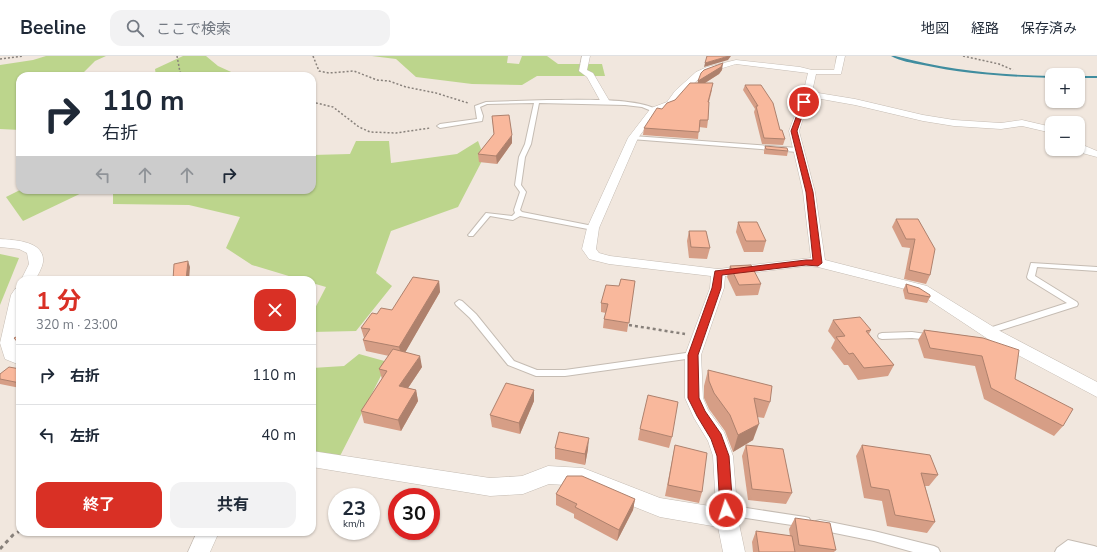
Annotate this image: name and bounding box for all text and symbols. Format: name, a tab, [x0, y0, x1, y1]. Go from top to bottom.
search box	[110, 10, 390, 46]
text: Beeline	[20, 15, 86, 41]
icon: search	[124, 17, 146, 39]
text: ここで検索	[156, 19, 231, 39]
text: 地図	[921, 19, 949, 38]
text: 経路	[971, 19, 999, 38]
text: 保存済み	[1021, 19, 1077, 38]
map controls	[1045, 68, 1085, 156]
button: +	[1045, 68, 1085, 108]
text: 110 m	[102, 82, 185, 120]
pin	[787, 85, 821, 119]
icon: right	[36, 88, 88, 140]
icon: arrive	[793, 91, 815, 113]
button: −	[1045, 116, 1085, 156]
text: 右折	[102, 121, 138, 145]
icon: left	[92, 164, 114, 186]
icon: ahead	[134, 164, 156, 186]
icon: ahead	[176, 164, 198, 186]
icon: right	[218, 164, 240, 186]
text: 1 分	[36, 285, 81, 317]
button: close	[254, 289, 296, 331]
text: 320 m · 23:00	[36, 316, 118, 334]
icon: right	[36, 364, 58, 386]
text: 110 m	[252, 365, 296, 385]
text: 右折	[70, 366, 100, 386]
icon: left	[36, 424, 58, 446]
text: 40 m	[261, 425, 296, 445]
text: 左折	[70, 426, 100, 446]
button: 終了	[36, 482, 162, 528]
button: 共有	[170, 482, 296, 528]
speed limit sign: 30	[388, 488, 440, 540]
position arrow	[705, 489, 747, 531]
text: 23	[342, 495, 366, 522]
text: km/h	[343, 517, 365, 531]

